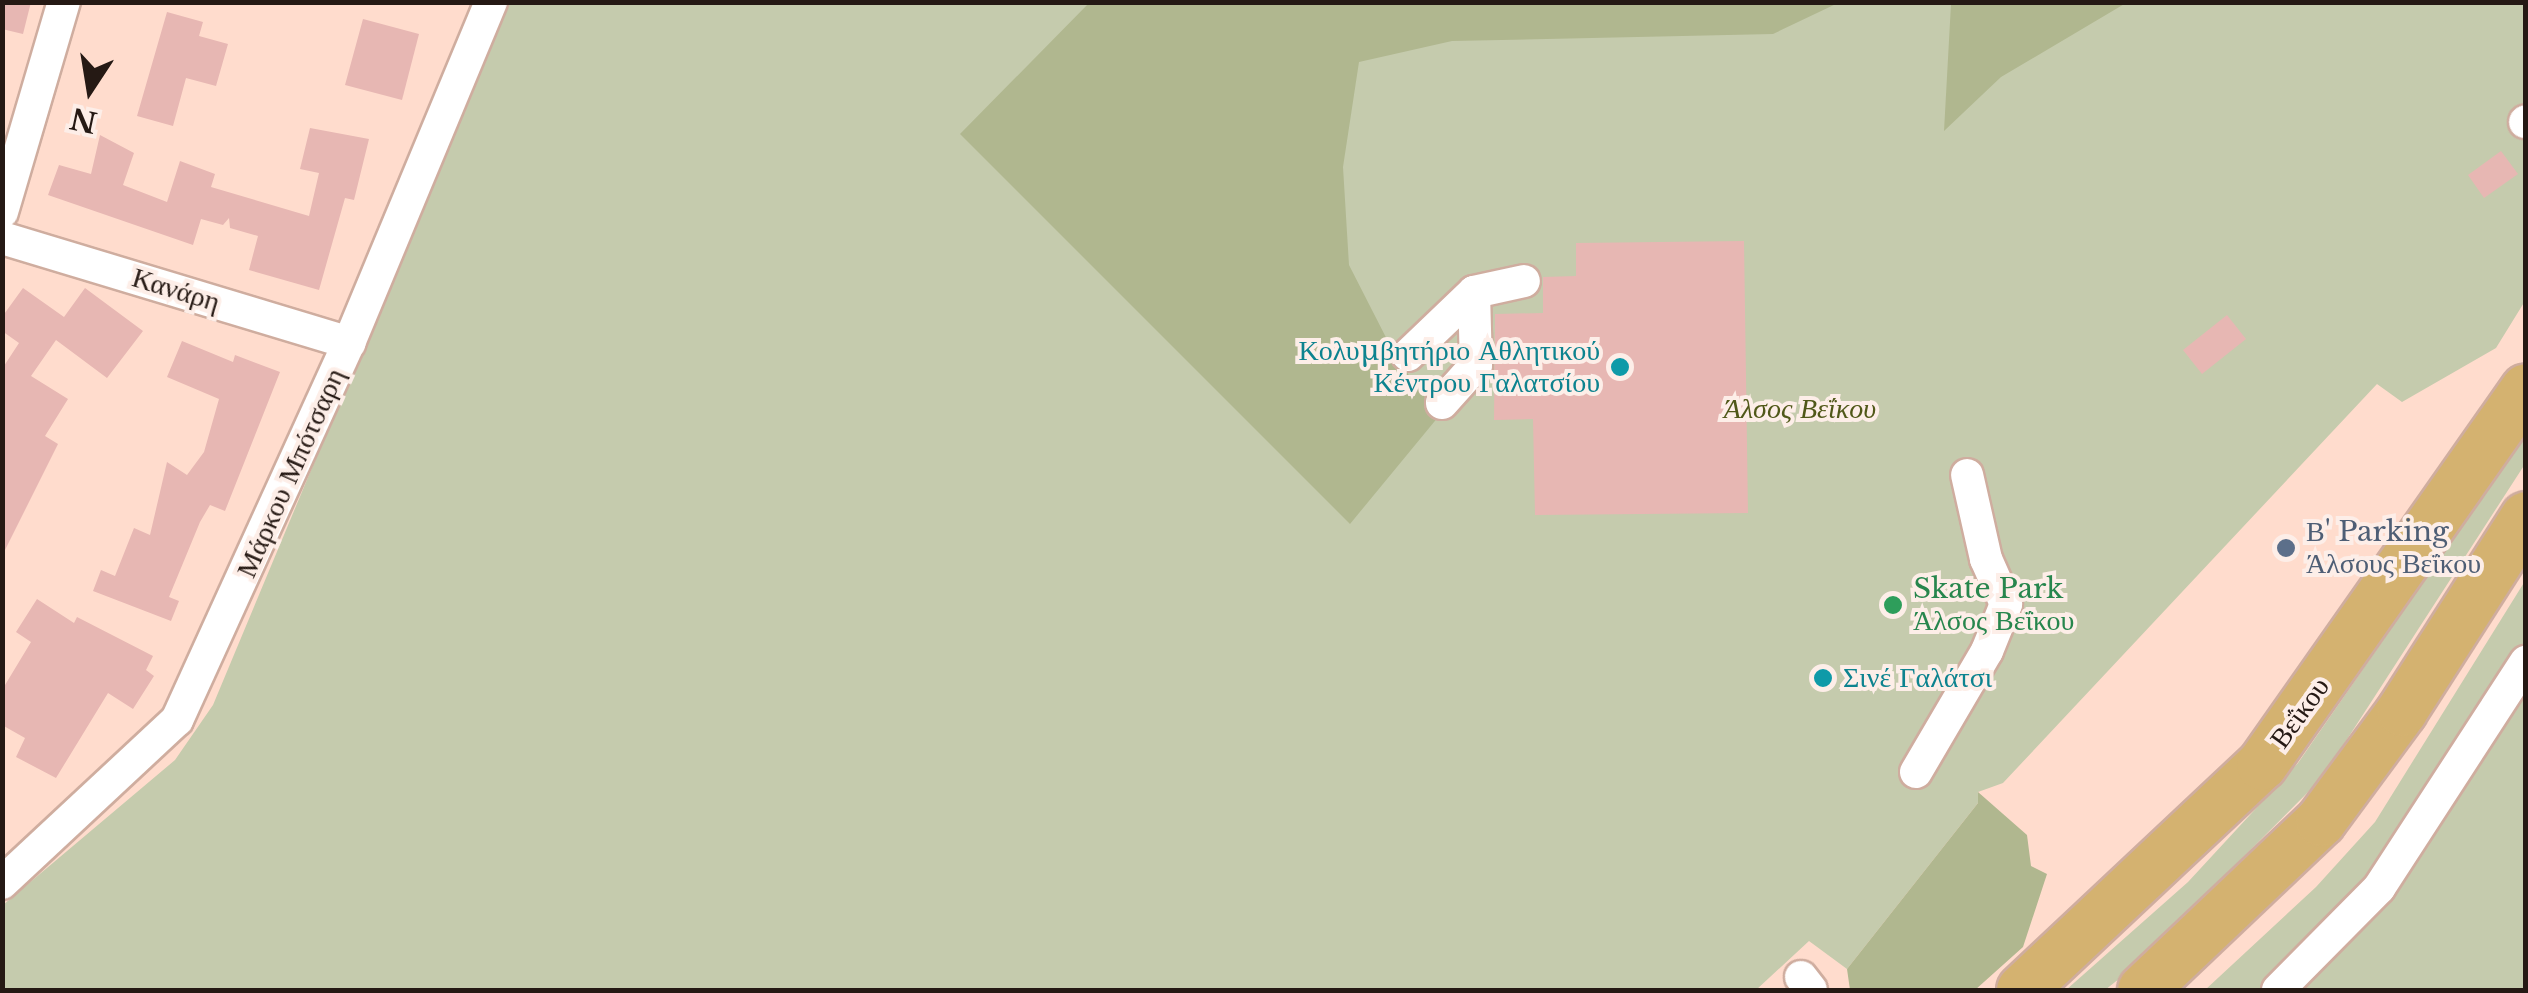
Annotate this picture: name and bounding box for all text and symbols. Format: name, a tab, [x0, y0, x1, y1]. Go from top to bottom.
north arrow	[40, 40, 140, 140]
text: N	[67, 100, 100, 140]
street label: Κανάρη	[128, 261, 224, 319]
place label: Κολυμβητήριο Αθλητικού Κέντρου Γαλατσίου	[1299, 334, 1600, 400]
marker: Κολυμβητήριο Αθλητικού Κέντρου Γαλατσίου	[1609, 356, 1631, 378]
street label: Μάρκου Μπότσαρη	[230, 363, 352, 583]
park label: Άλσος Βεΐκου	[1724, 392, 1876, 426]
place label: Β' Parking Άλσους Βεΐκου	[2306, 515, 2481, 581]
marker: Β' Parking Άλσους Βεΐκου	[2275, 537, 2297, 559]
place label: Skate Park Άλσος Βεΐκου	[1913, 572, 2074, 638]
marker: Skate Park Άλσος Βεΐκου	[1882, 594, 1904, 616]
place label: Σινέ Γαλάτσι	[1843, 661, 1992, 695]
marker: Σινέ Γαλάτσι	[1812, 667, 1834, 689]
street label: Βεΐκου	[2263, 671, 2337, 755]

